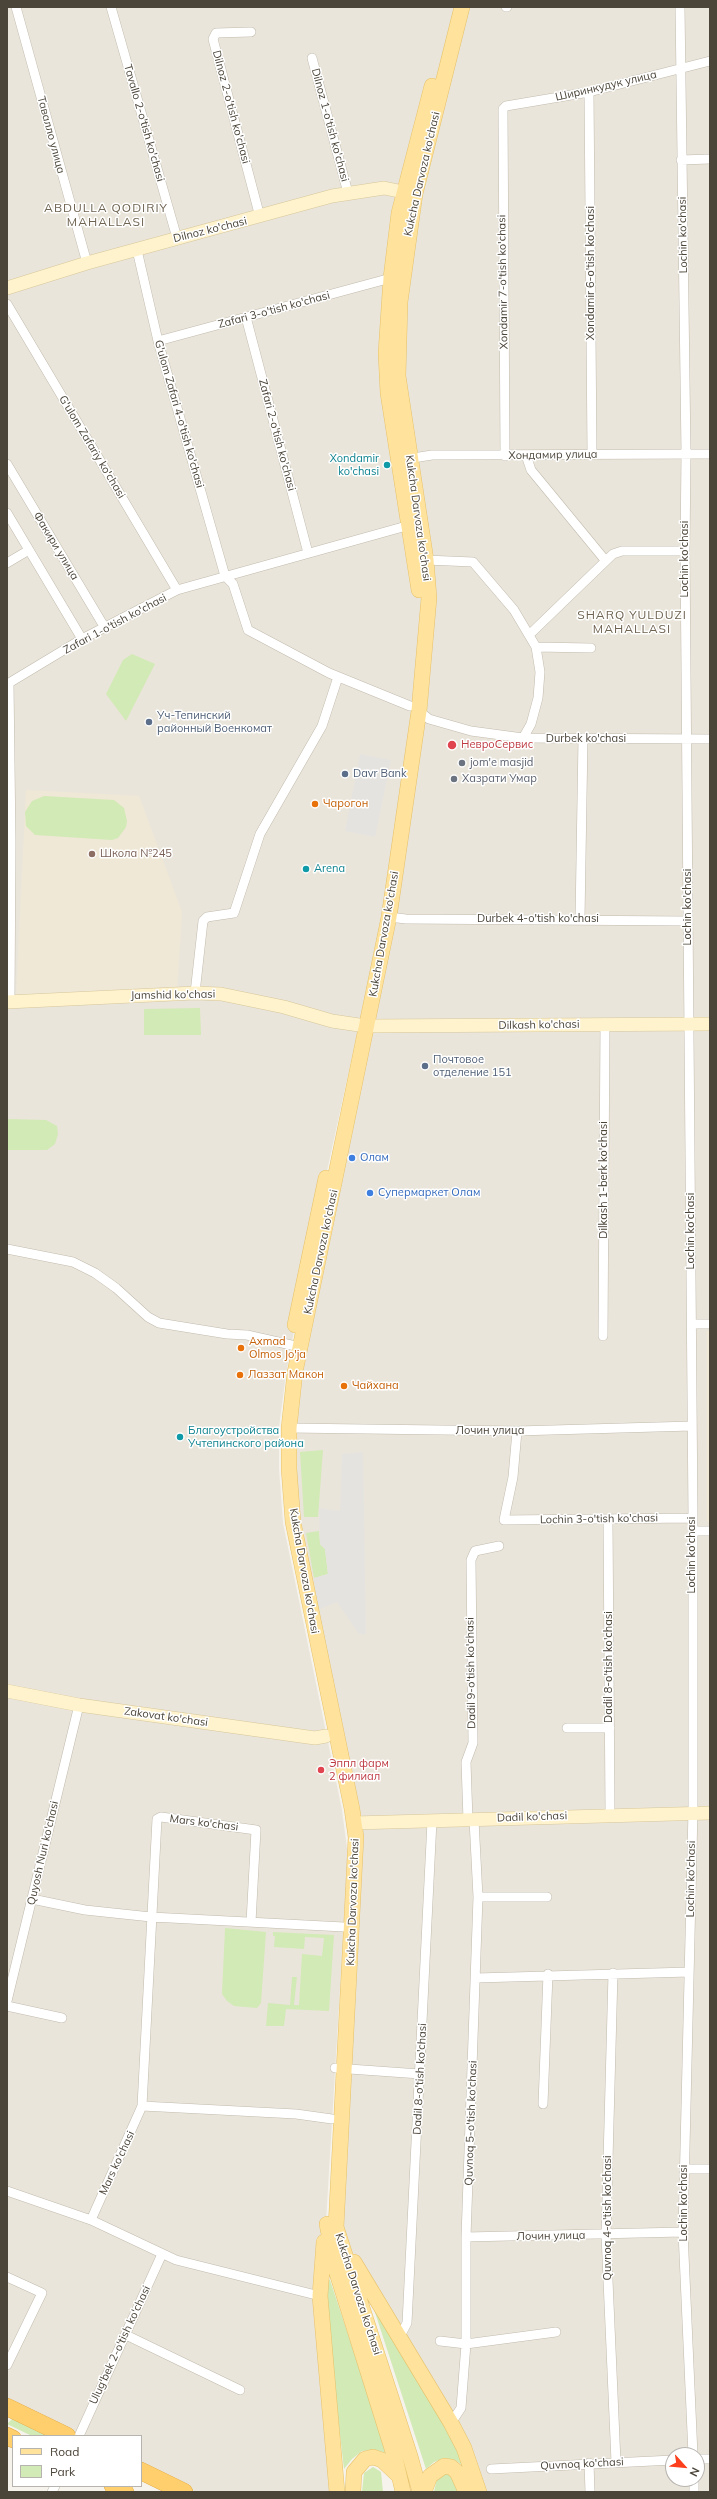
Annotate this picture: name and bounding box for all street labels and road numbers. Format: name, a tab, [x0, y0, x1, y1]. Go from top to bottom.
street label: Dilnoz 2-o'tish ko'chasi	[209, 49, 253, 165]
street label: Tavallo 2-o'tish ko'chasi	[121, 63, 167, 183]
street label: Dilnoz 1-o'tish ko'chasi	[308, 67, 352, 183]
street label: Ширинкудук улица	[554, 68, 658, 104]
street label: Тавалло улица	[34, 95, 68, 175]
street label: Kukcha Darvoza ko'chasi	[401, 111, 443, 237]
street label: Lochin ko'chasi	[676, 196, 690, 274]
street label: Xondamir 6-o'tish ko'chasi	[584, 206, 598, 340]
street label: Dilnoz ko'chasi	[172, 214, 248, 246]
street label: Xondamir 7-o'tish ko'chasi	[495, 215, 511, 349]
street label: Zafari 3-o'tish ko'chasi	[217, 289, 331, 331]
street label: G'ulom Zafari 4-o'tish ko'chasi	[152, 339, 206, 489]
street label: Zafari 2-o'tish ko'chasi	[256, 378, 298, 492]
street label: G'ulom Zafariy ko'chasi	[56, 393, 128, 501]
street label: Хондамир улица	[508, 448, 598, 462]
street label: Kukcha Darvoza ko'chasi	[403, 454, 433, 582]
street label: Факири улица	[31, 510, 81, 582]
street label: Lochin ko'chasi	[678, 521, 692, 597]
street label: Zafari 1-o'tish ko'chasi	[61, 591, 169, 657]
street label: Durbek ko'chasi	[546, 732, 626, 746]
street label: Lochin ko'chasi	[681, 869, 695, 945]
street label: Kukcha Darvoza ko'chasi	[366, 870, 402, 998]
street label: Durbek 4-o'tish ko'chasi	[477, 912, 599, 926]
street label: Jamshid ko'chasi	[131, 988, 215, 1002]
street label: Dilkash ko'chasi	[498, 1018, 580, 1032]
street label: Dilkash 1-berk ko'chasi	[597, 1121, 611, 1239]
street label: Kukcha Darvoza ko'chasi	[301, 1188, 341, 1316]
street label: Lochin ko'chasi	[684, 1193, 698, 1269]
street label: Лочин улица	[455, 1424, 525, 1438]
street label: Kukcha Darvoza ko'chasi	[286, 1507, 322, 1635]
street label: Lochin 3-o'tish ko'chasi	[540, 1511, 658, 1527]
street label: Lochin ko'chasi	[685, 1517, 699, 1593]
street label: Dadil 8-o'tish ko'chasi	[602, 1611, 616, 1723]
street label: Dadil 9-o'tish ko'chasi	[463, 1617, 479, 1729]
street label: Zakovat ko'chasi	[123, 1705, 209, 1729]
street label: Quyosh Nuri ko'chasi	[25, 1800, 61, 1906]
street label: Dadil ko'chasi	[497, 1809, 567, 1825]
street label: Mars ko'chasi	[169, 1812, 239, 1834]
street label: Kukcha Darvoza ko'chasi	[344, 1838, 362, 1966]
street label: Lochin ko'chasi	[684, 1840, 698, 1918]
street label: Dadil 8-o'tish ko'chasi	[410, 2023, 430, 2135]
street label: Quvnoq 5-o'tish ko'chasi	[462, 2060, 480, 2186]
street label: Mars ko'chasi	[96, 2129, 138, 2197]
street label: Quvnoq 4-o'tish ko'chasi	[601, 2155, 615, 2281]
street label: Lochin ko'chasi	[677, 2165, 691, 2241]
street label: Лочин улица	[516, 2229, 586, 2243]
street label: Kukcha Darvoza ko'chasi	[332, 2232, 384, 2356]
street label: Ulug'bek 2-o'tish ko'chasi	[87, 2284, 153, 2406]
street label: Quvnoq ko'chasi	[540, 2455, 624, 2473]

